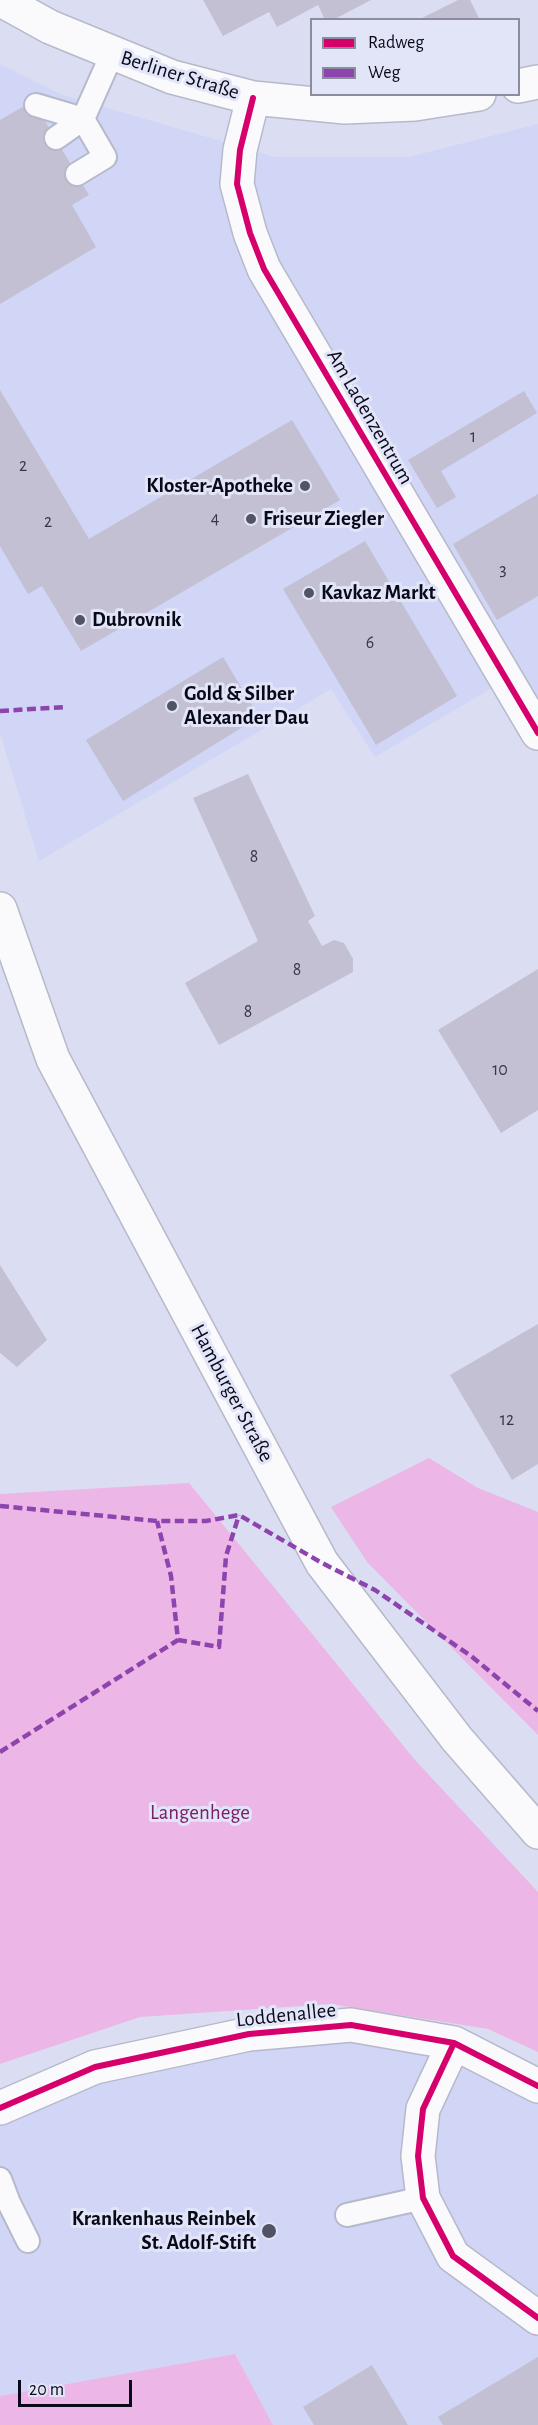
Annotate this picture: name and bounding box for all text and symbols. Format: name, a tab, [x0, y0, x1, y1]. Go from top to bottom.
legend	[310, 18, 520, 96]
text: Radweg	[368, 34, 424, 52]
street label: Berliner Straße	[118, 45, 242, 105]
text: Weg	[368, 64, 400, 82]
street label: Am Ladenzentrum	[321, 345, 419, 489]
house number: 1	[470, 426, 476, 448]
house number: 2	[19, 455, 27, 477]
place label: Kloster-Apotheke	[146, 473, 293, 499]
marker: Kloster-Apotheke	[298, 479, 312, 493]
place label: Friseur Ziegler	[263, 506, 384, 532]
house number: 4	[211, 508, 219, 530]
house number: 2	[44, 511, 52, 533]
marker: Friseur Ziegler	[244, 512, 258, 526]
house number: 3	[499, 559, 507, 581]
place label: Kavkaz Markt	[321, 580, 436, 606]
marker: Kavkaz Markt	[302, 586, 316, 600]
place label: Dubrovnik	[92, 607, 181, 633]
marker: Dubrovnik	[73, 613, 87, 627]
house number: 6	[366, 632, 374, 654]
place label: Gold & Silber Alexander Dau	[184, 681, 309, 731]
marker: Gold & Silber Alexander Dau	[165, 699, 179, 713]
house number: 8	[250, 846, 258, 868]
house number: 8	[293, 959, 301, 981]
house number: 8	[244, 1001, 252, 1023]
house number: 10	[492, 1059, 508, 1081]
street label: Hamburger Straße	[185, 1320, 279, 1466]
house number: 12	[500, 1409, 514, 1431]
park label: Langenhege	[150, 1800, 250, 1826]
street label: Loddenallee	[235, 1997, 337, 2033]
place label: Krankenhaus Reinbek St. Adolf-Stift	[72, 2206, 256, 2256]
marker: Krankenhaus Reinbek St. Adolf-Stift	[260, 2222, 278, 2240]
scale bar	[21, 2368, 135, 2406]
text: 20 m	[29, 2381, 64, 2399]

